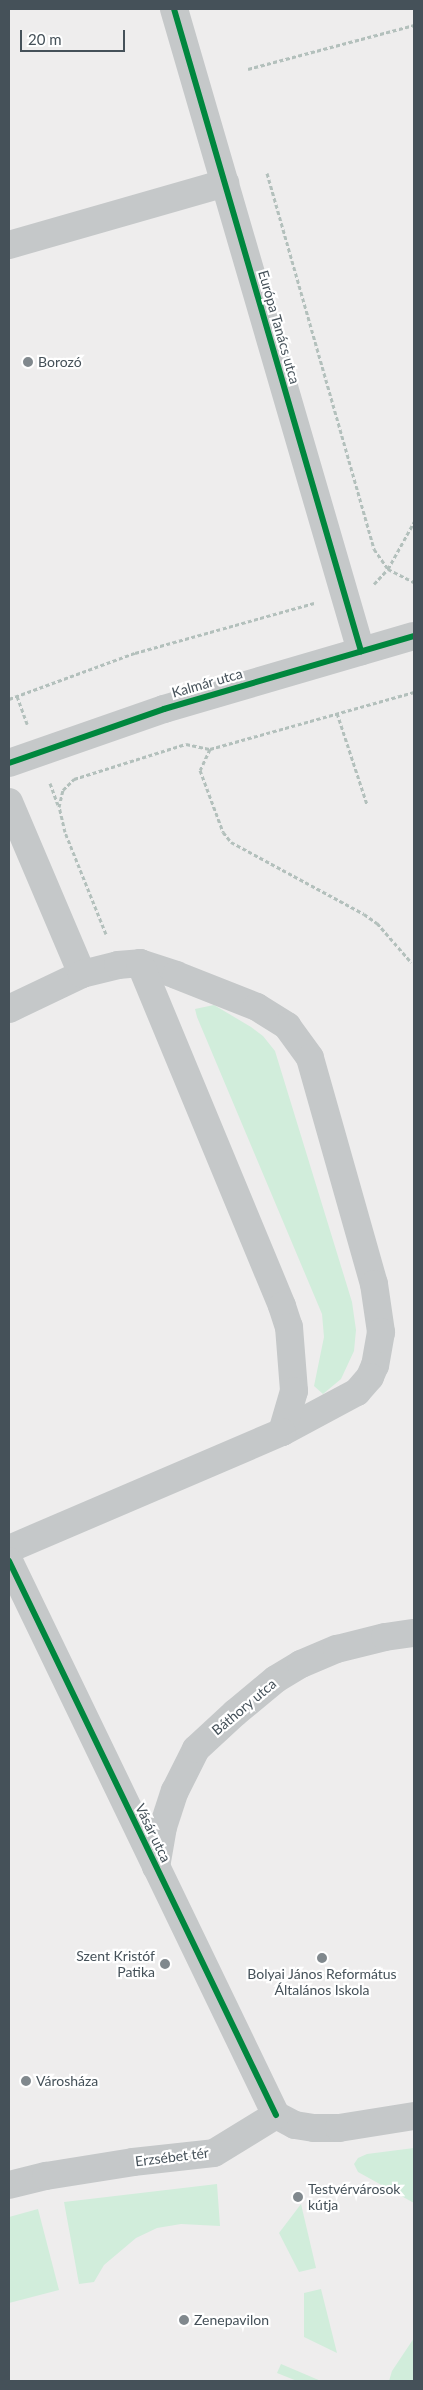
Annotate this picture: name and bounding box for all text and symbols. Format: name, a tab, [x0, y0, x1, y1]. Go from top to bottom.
scale bar	[22, 20, 128, 52]
text: 20 m	[28, 30, 62, 48]
street label: Európa Tanács utca	[255, 268, 303, 386]
place label: Borozó	[38, 354, 82, 370]
marker: Borozó	[22, 356, 34, 368]
street label: Kalmár utca	[170, 665, 244, 701]
street label: Báthory utca	[208, 1675, 280, 1739]
street label: Vásár utca	[132, 1801, 174, 1865]
place label: Szent Kristóf Patika	[76, 1948, 155, 1980]
marker: Bolyai János Református Általános Iskola	[316, 1952, 328, 1964]
marker: Szent Kristóf Patika	[159, 1958, 171, 1970]
place label: Bolyai János Református Általános Iskola	[247, 1966, 397, 1998]
place label: Városháza	[36, 2073, 98, 2089]
marker: Városháza	[20, 2075, 32, 2087]
street label: Erzsébet tér	[134, 2144, 210, 2170]
place label: Testvérvárosok kútja	[308, 2181, 400, 2214]
marker: Testvérvárosok kútja	[292, 2191, 304, 2203]
place label: Zenepavilon	[194, 2312, 269, 2328]
marker: Zenepavilon	[178, 2314, 190, 2326]

